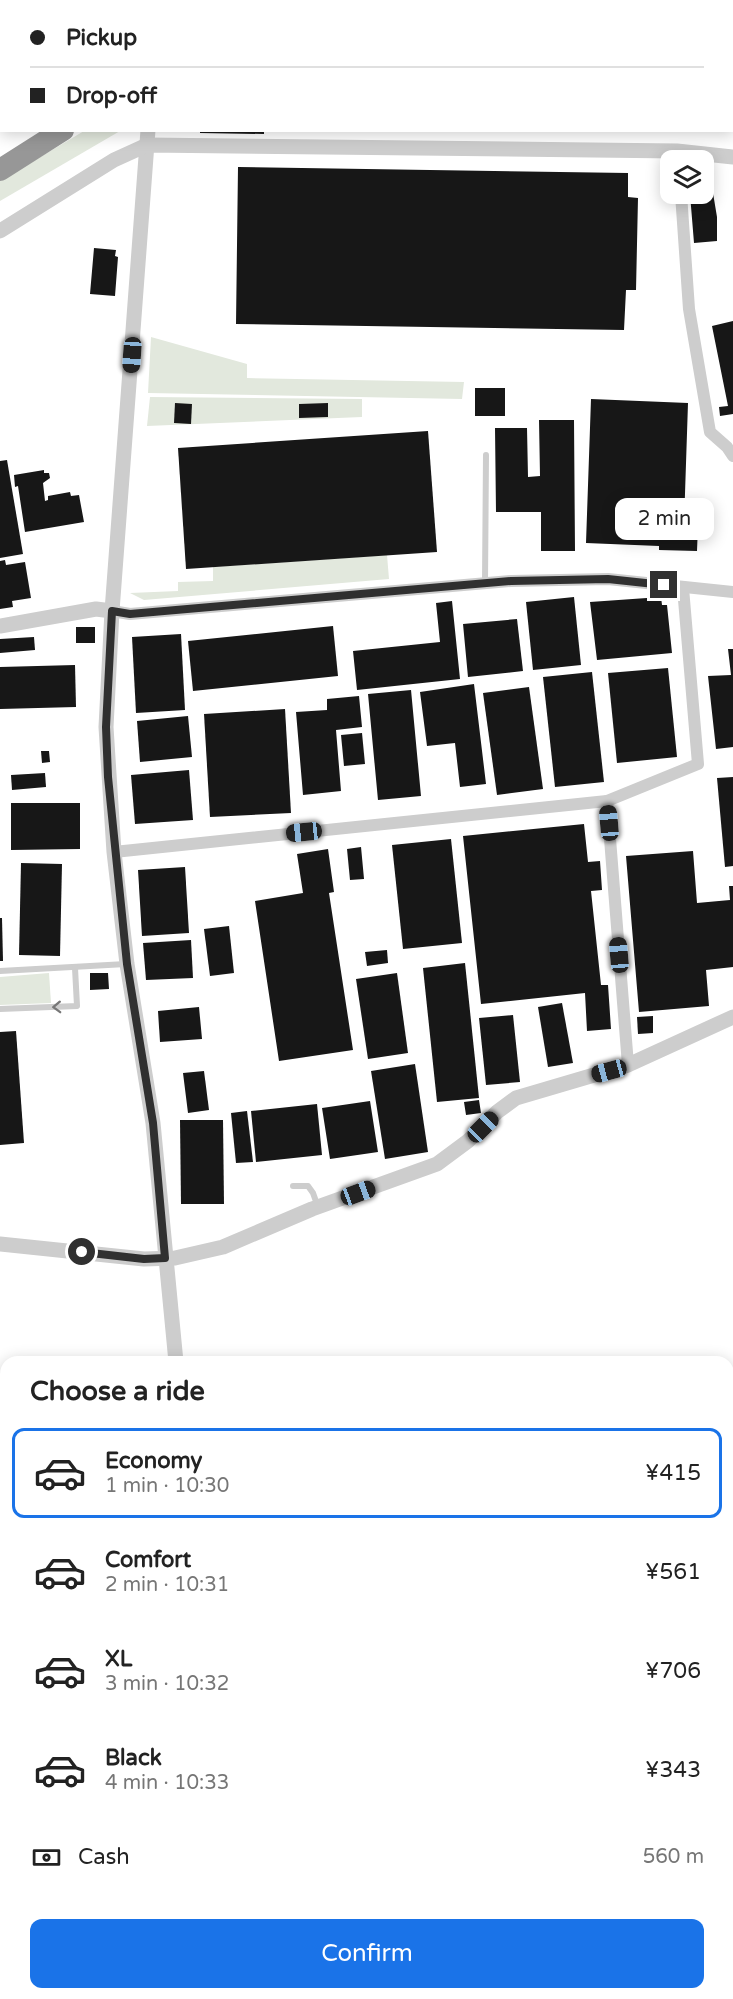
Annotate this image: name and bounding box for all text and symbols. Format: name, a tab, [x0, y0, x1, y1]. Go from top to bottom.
text: Pickup	[66, 25, 137, 51]
text: Drop-off	[66, 83, 157, 109]
map controls	[660, 150, 714, 204]
button: layers	[660, 150, 714, 204]
car	[122, 336, 142, 374]
callout: 2 min	[614, 498, 714, 540]
text: 2 min	[638, 507, 691, 531]
route end	[650, 571, 677, 598]
car	[598, 804, 620, 842]
car	[285, 821, 323, 843]
car	[608, 936, 630, 974]
one-way arrow	[53, 1000, 62, 1013]
car	[589, 1058, 629, 1084]
car	[464, 1108, 502, 1146]
car	[338, 1178, 378, 1208]
route start	[68, 1238, 95, 1265]
text: Choose a ride	[30, 1375, 205, 1408]
icon: car	[33, 1446, 87, 1500]
text: Economy	[105, 1448, 202, 1474]
text: ¥415	[645, 1460, 701, 1486]
text: 1 min · 10:30	[105, 1474, 229, 1498]
icon: car	[33, 1545, 87, 1599]
text: Comfort	[105, 1547, 191, 1573]
text: ¥561	[645, 1559, 701, 1585]
text: 2 min · 10:31	[105, 1573, 229, 1597]
icon: car	[33, 1644, 87, 1698]
text: XL	[105, 1646, 132, 1672]
text: ¥706	[645, 1658, 701, 1684]
text: 3 min · 10:32	[105, 1672, 229, 1696]
icon: car	[33, 1743, 87, 1797]
text: Black	[105, 1745, 162, 1771]
text: ¥343	[645, 1757, 701, 1783]
text: 4 min · 10:33	[105, 1771, 229, 1795]
icon: cash	[30, 1841, 63, 1874]
text: Cash	[78, 1844, 130, 1870]
text: 560 m	[643, 1845, 704, 1869]
button: Confirm	[30, 1919, 704, 1988]

